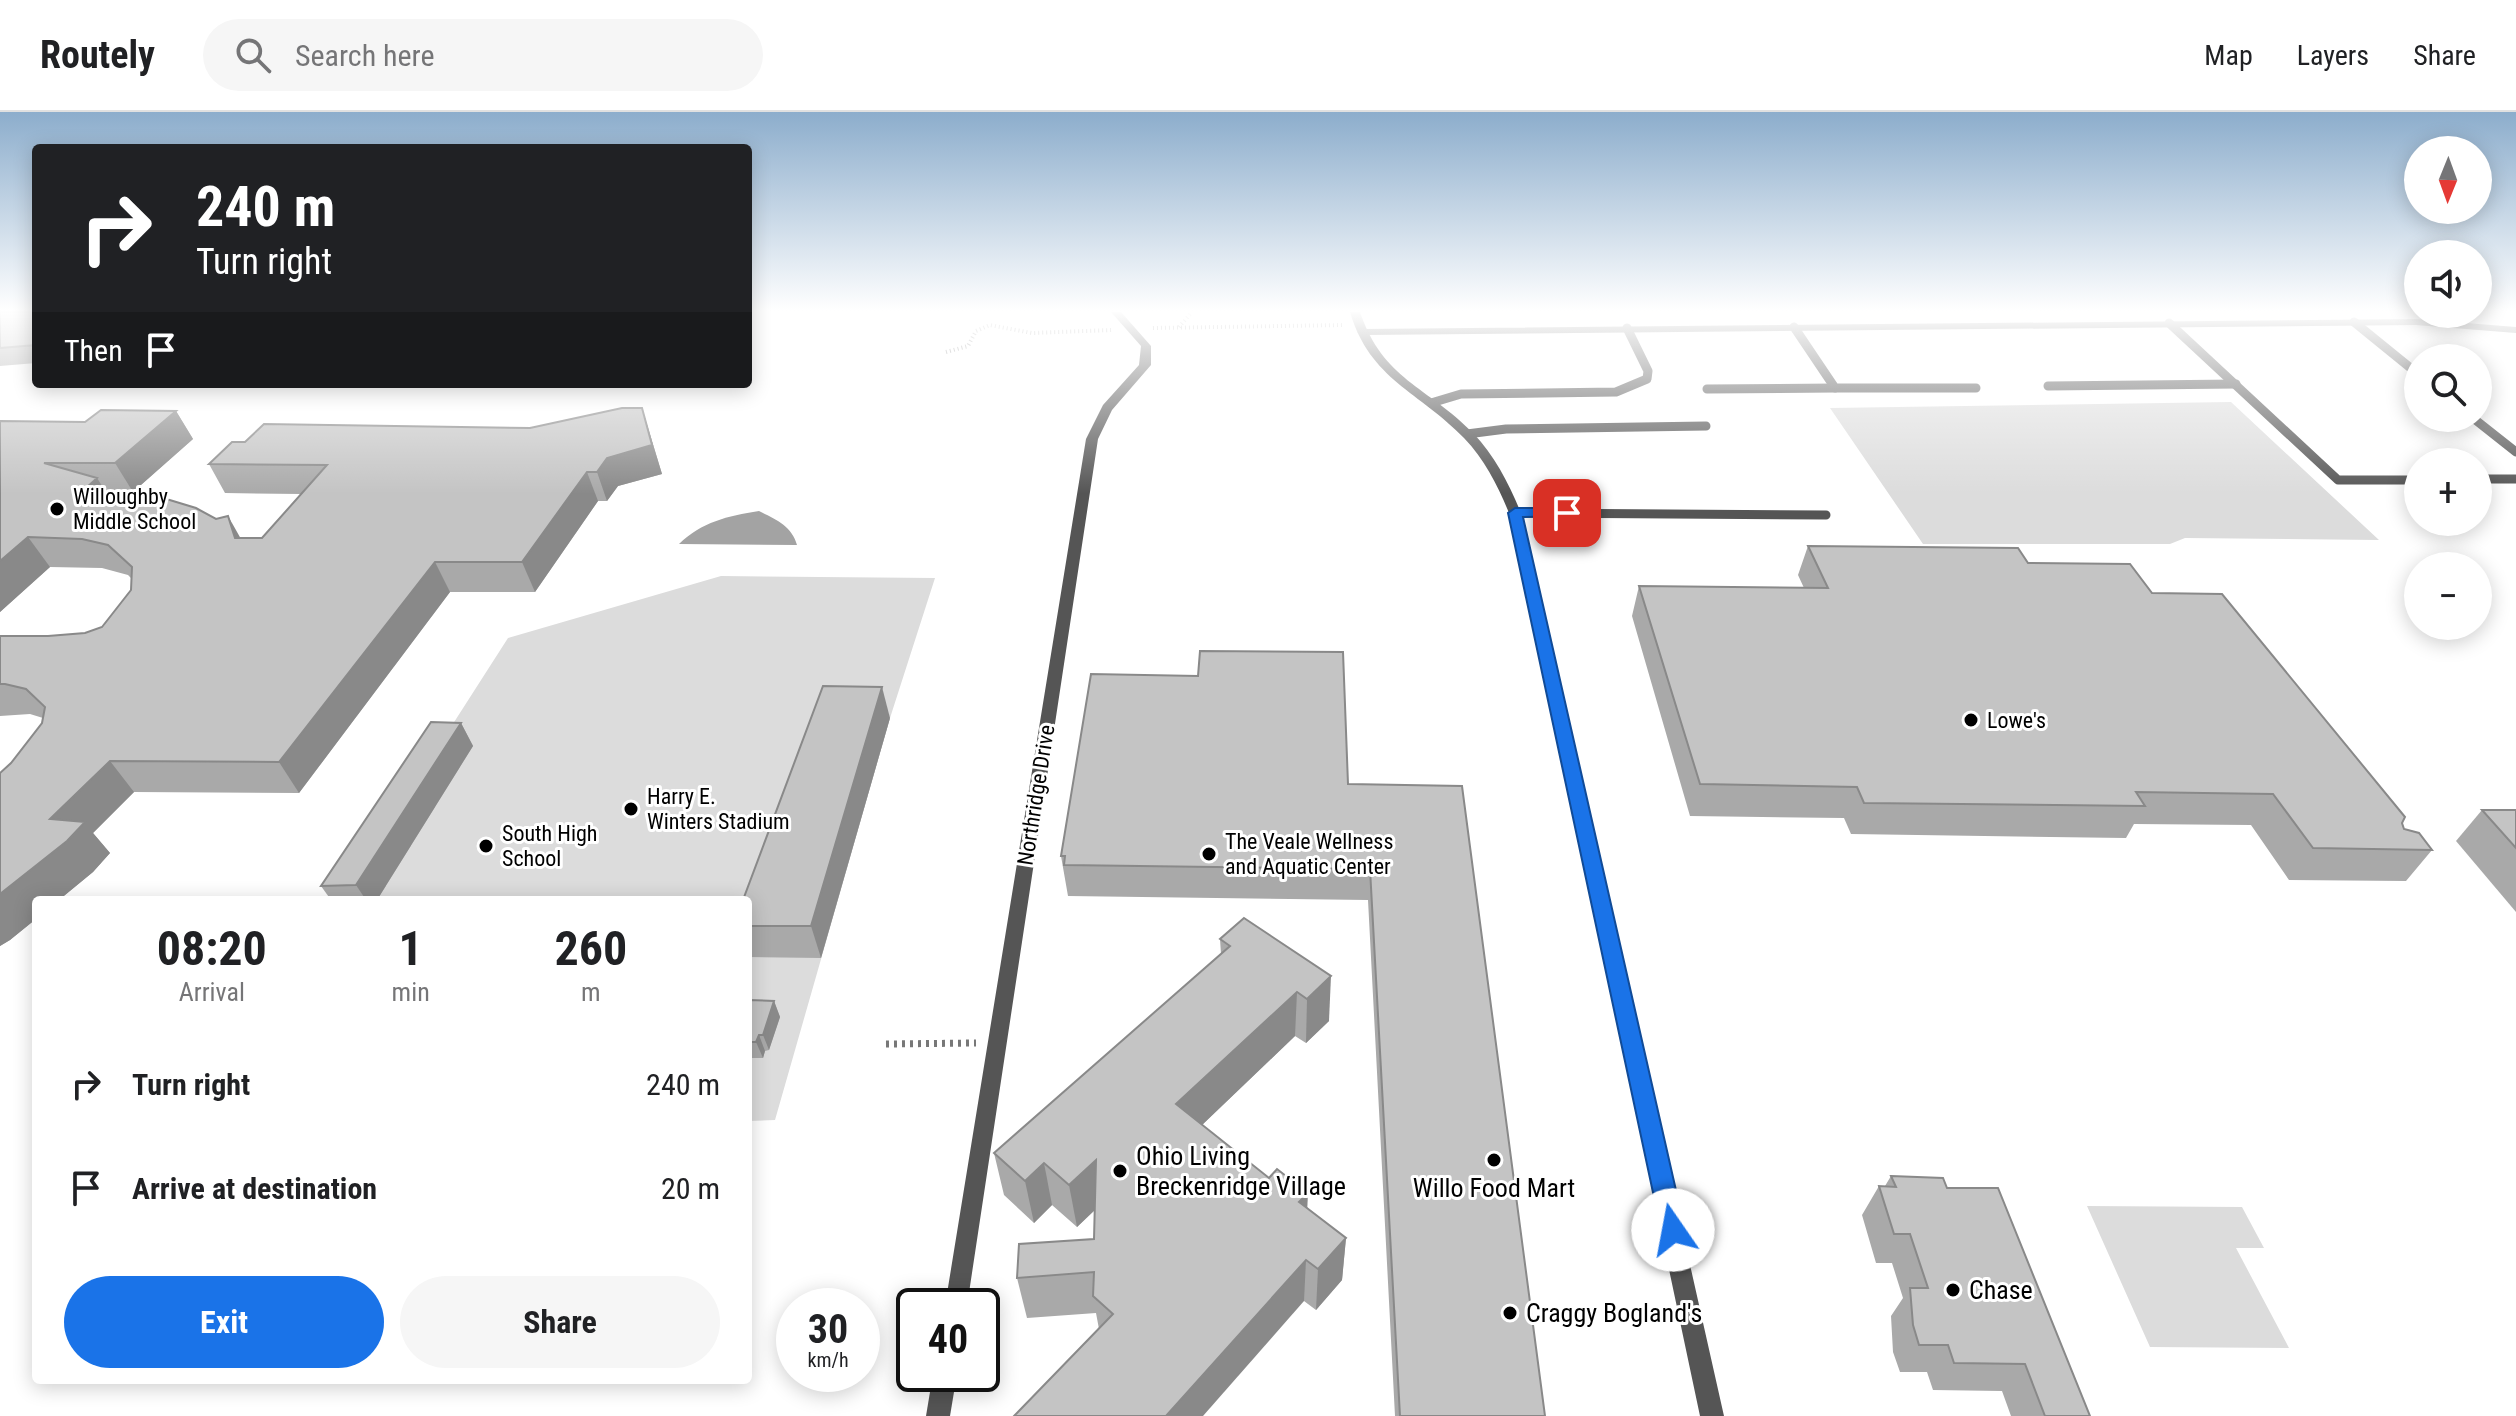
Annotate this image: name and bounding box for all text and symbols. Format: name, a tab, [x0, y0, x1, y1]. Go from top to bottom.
search box	[203, 19, 763, 91]
text: Routely	[40, 33, 155, 77]
icon: search	[231, 33, 275, 77]
text: Search here	[295, 38, 435, 73]
text: Map	[2204, 39, 2253, 72]
text: Layers	[2297, 39, 2369, 72]
text: Share	[2413, 39, 2476, 72]
north arrow	[2404, 136, 2492, 224]
map controls	[2404, 136, 2492, 640]
text: 240 m	[196, 174, 335, 240]
icon: right	[64, 176, 168, 280]
button: sound	[2404, 240, 2492, 328]
text: Turn right	[196, 241, 332, 283]
icon: arrive	[139, 328, 183, 372]
text: Then	[64, 333, 123, 368]
button: search	[2404, 344, 2492, 432]
button: +	[2404, 448, 2492, 536]
pin	[1533, 479, 1601, 547]
place label: Willoughby Middle School	[73, 484, 196, 534]
icon: arrive	[1545, 491, 1589, 535]
marker: Willoughby Middle School	[48, 500, 66, 518]
button: −	[2404, 552, 2492, 640]
place label: Lowe's	[1987, 708, 2046, 733]
marker: Lowe's	[1962, 711, 1980, 729]
street label: Northridge Drive	[1013, 723, 1059, 867]
place label: Harry E. Winters Stadium	[647, 784, 790, 834]
marker: Harry E. Winters Stadium	[622, 800, 640, 818]
place label: South High School	[502, 821, 597, 871]
place label: The Veale Wellness and Aquatic Center	[1225, 829, 1393, 879]
marker: South High School	[477, 837, 495, 855]
marker: The Veale Wellness and Aquatic Center	[1200, 845, 1218, 863]
text: 08:20	[157, 920, 267, 977]
text: 1	[399, 920, 423, 977]
text: 260	[554, 920, 627, 977]
text: Arrival	[179, 977, 245, 1007]
text: min	[392, 977, 430, 1007]
text: m	[581, 977, 601, 1007]
icon: right	[64, 1062, 108, 1106]
text: Turn right	[132, 1067, 250, 1102]
text: 240 m	[646, 1067, 720, 1102]
place label: Ohio Living Breckenridge Village	[1136, 1141, 1346, 1201]
marker: Willo Food Mart	[1485, 1151, 1503, 1169]
marker: Ohio Living Breckenridge Village	[1111, 1162, 1129, 1180]
icon: arrive	[64, 1166, 108, 1210]
text: Arrive at destination	[132, 1171, 377, 1206]
text: 20 m	[661, 1171, 720, 1206]
place label: Willo Food Mart	[1413, 1173, 1575, 1203]
position arrow	[1631, 1188, 1715, 1272]
place label: Chase	[1969, 1275, 2033, 1305]
button: Exit	[64, 1276, 384, 1368]
button: Share	[400, 1276, 720, 1368]
marker: Chase	[1944, 1281, 1962, 1299]
speed limit sign: 40	[896, 1288, 1000, 1392]
place label: Craggy Bogland's	[1526, 1298, 1702, 1328]
marker: Craggy Bogland's	[1501, 1304, 1519, 1322]
text: 30	[808, 1306, 848, 1353]
text: km/h	[807, 1348, 849, 1372]

